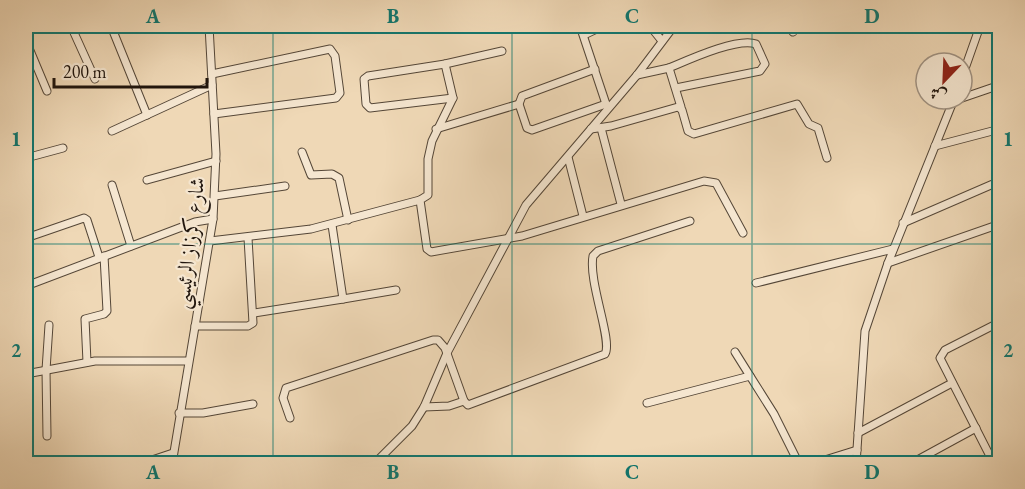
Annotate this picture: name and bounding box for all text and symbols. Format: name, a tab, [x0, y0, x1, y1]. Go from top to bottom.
text: A	[145, 3, 161, 29]
text: B	[387, 3, 399, 29]
text: C	[625, 3, 639, 29]
text: D	[864, 3, 880, 29]
scale bar	[54, 51, 207, 89]
north arrow	[914, 51, 974, 111]
text: 200 m	[63, 60, 107, 83]
text: ش	[927, 82, 950, 107]
text: 1	[11, 126, 21, 152]
text: 1	[1003, 126, 1013, 152]
street label: شارع كرزاز الرئيسي	[168, 176, 217, 311]
text: 2	[11, 337, 22, 363]
text: 2	[1003, 337, 1014, 363]
text: A	[145, 459, 161, 485]
text: B	[387, 459, 399, 485]
text: C	[625, 459, 639, 485]
text: D	[864, 459, 880, 485]

